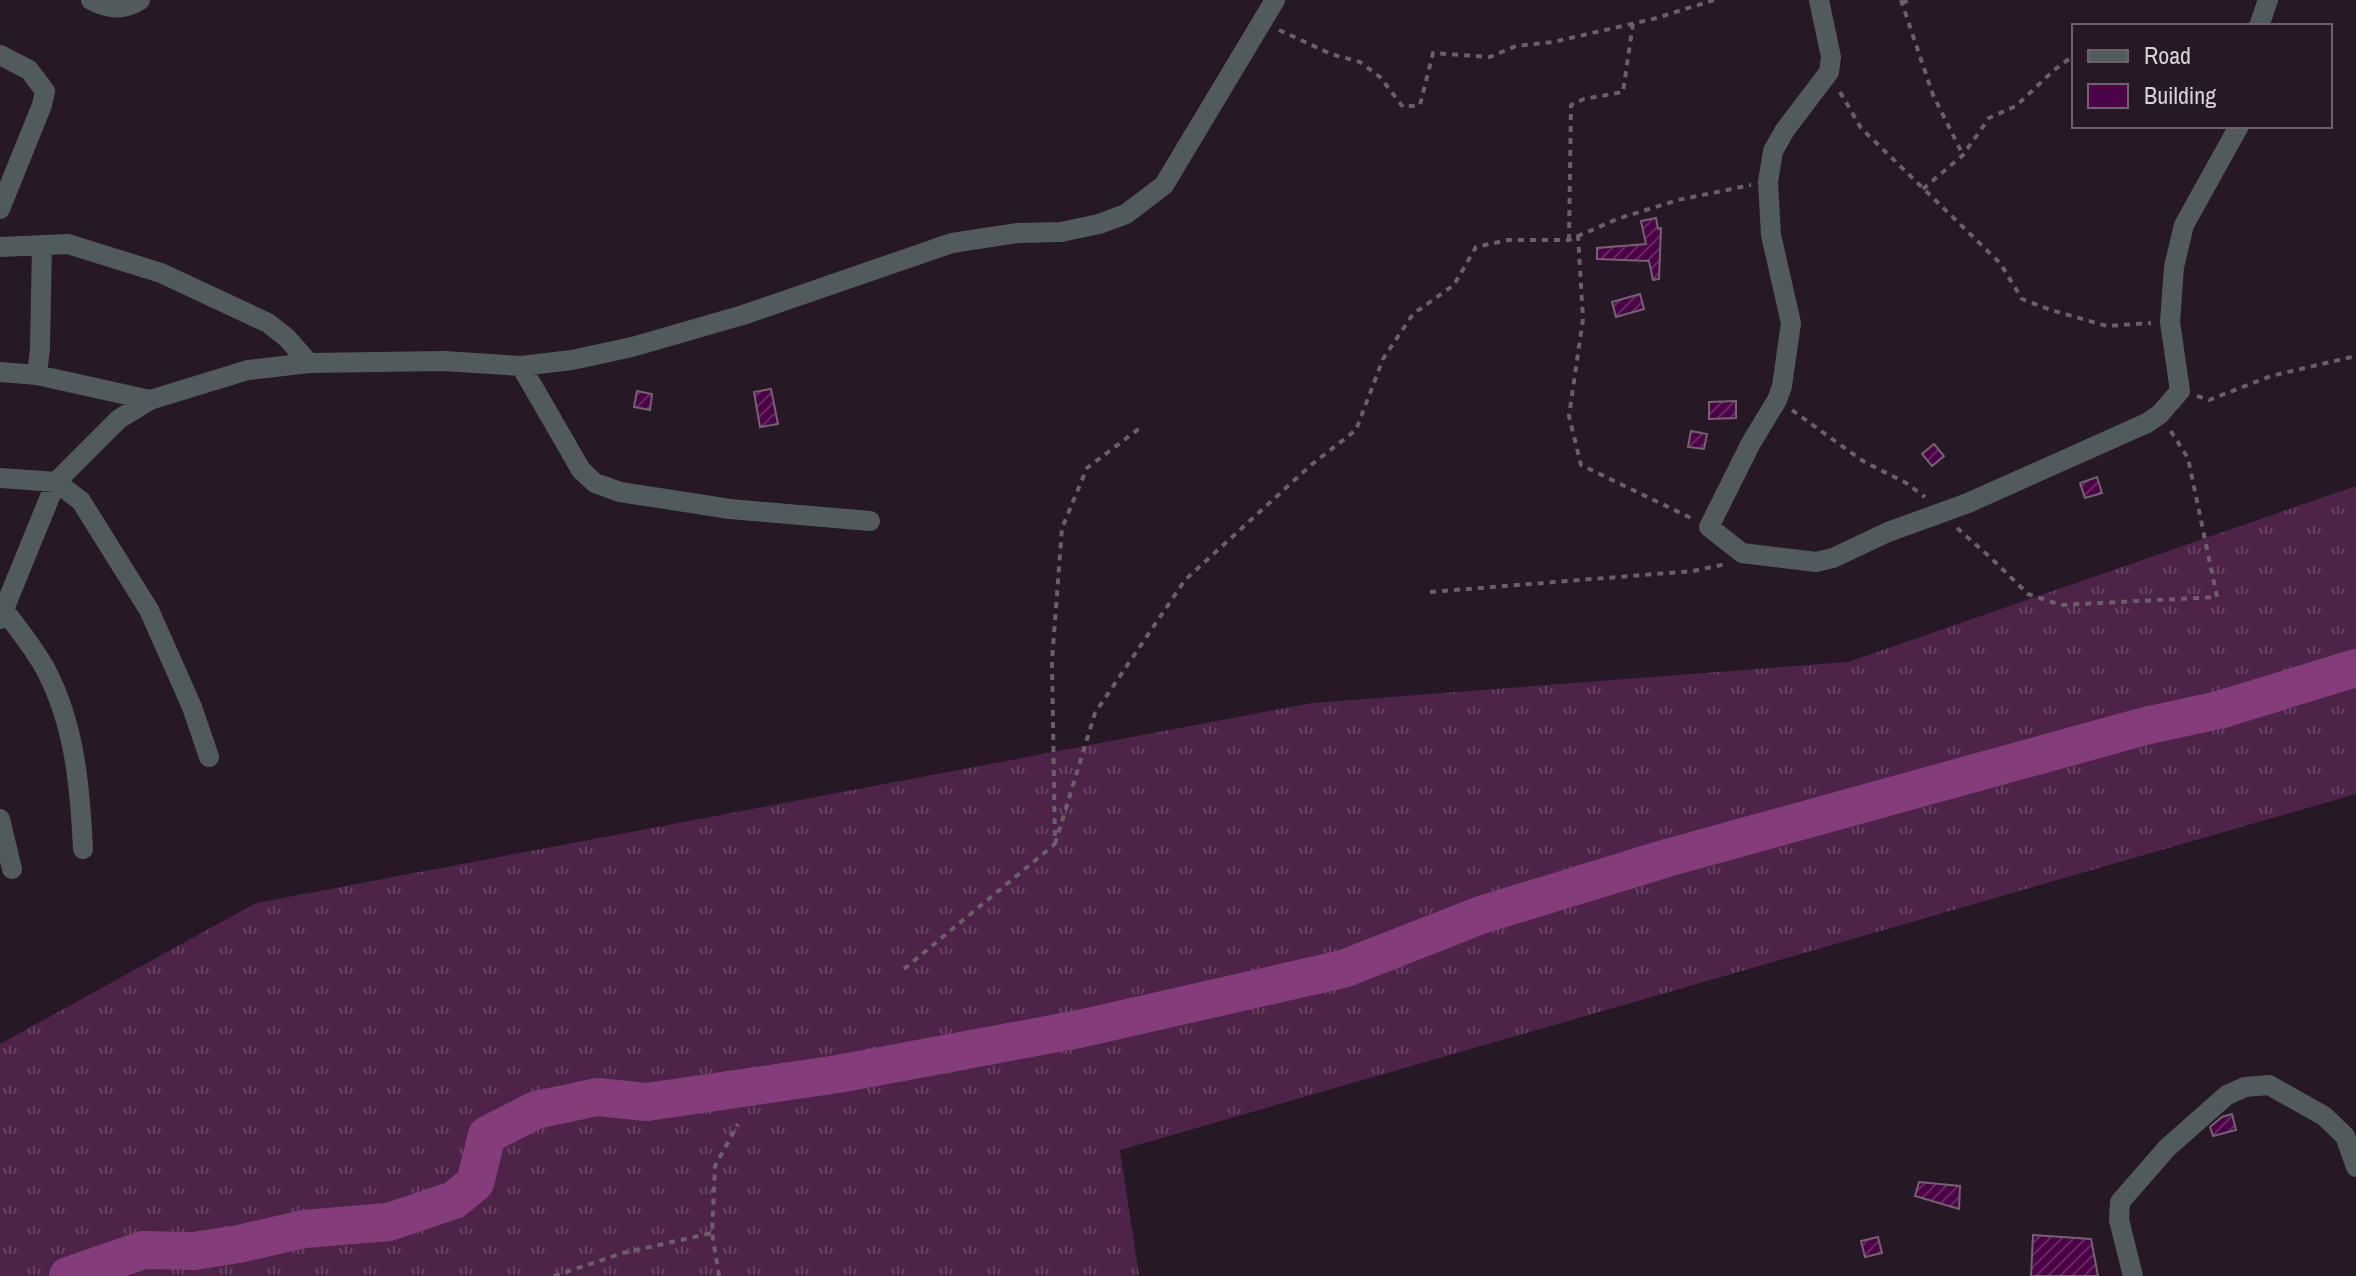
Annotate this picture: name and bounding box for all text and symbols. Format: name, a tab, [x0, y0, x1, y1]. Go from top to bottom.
legend	[2072, 24, 2332, 128]
text: Road	[2144, 39, 2191, 71]
text: Building	[2144, 79, 2216, 111]

